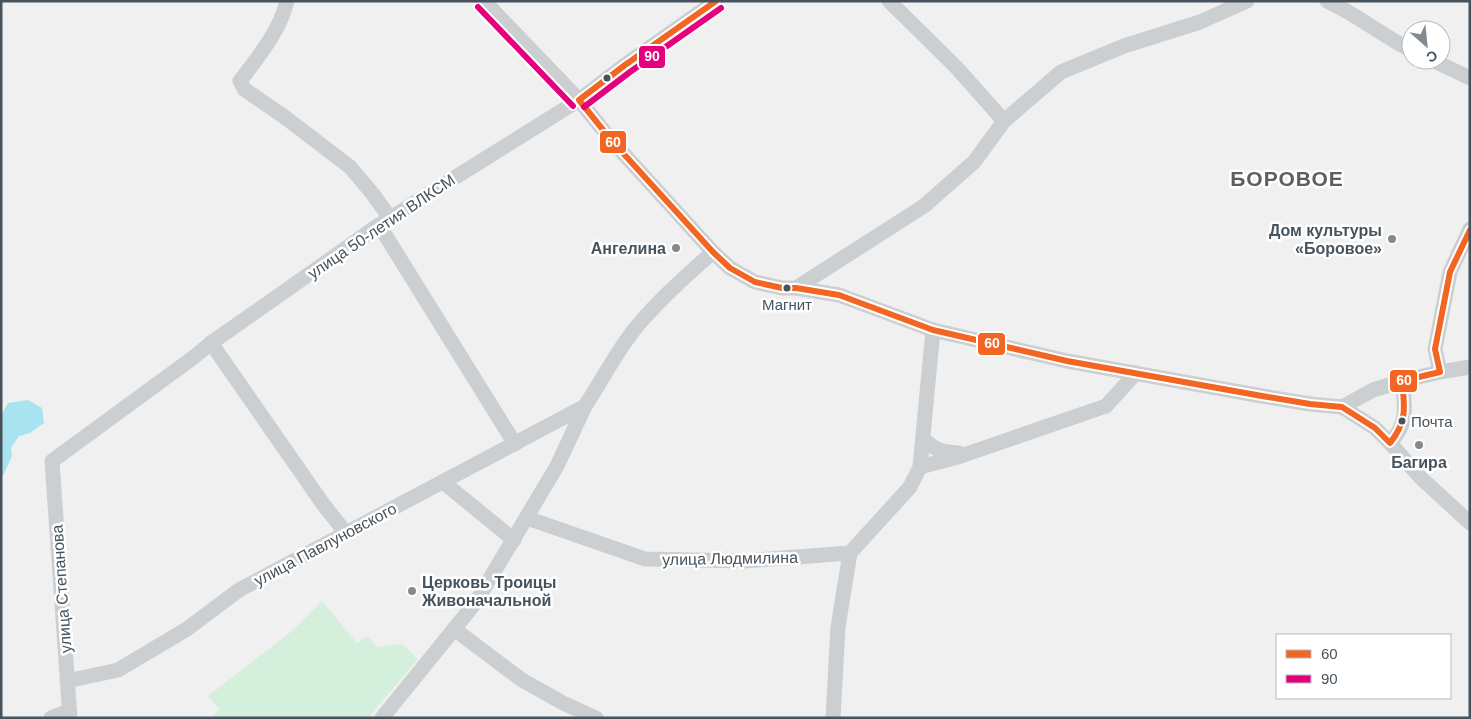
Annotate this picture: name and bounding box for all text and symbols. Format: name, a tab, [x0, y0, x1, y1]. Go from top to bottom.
north arrow	[1401, 20, 1451, 70]
line badge: 90	[638, 45, 666, 69]
text: С	[1424, 47, 1440, 66]
text: 90	[644, 48, 660, 64]
unlabelled marker	[602, 73, 612, 83]
line badge: 60	[599, 130, 627, 154]
text: 60	[605, 134, 621, 150]
district label: БОРОВОЕ	[1230, 167, 1344, 190]
street label: улица 50-летия ВЛКСМ	[305, 171, 458, 282]
place label: Дом культуры «Боровое»	[1269, 222, 1382, 257]
marker: Дом культуры «Боровое»	[1386, 233, 1398, 245]
place label: Ангелина	[591, 240, 666, 257]
marker: Ангелина	[670, 242, 682, 254]
marker: Магнит	[782, 283, 792, 293]
place label: Магнит	[762, 296, 812, 313]
line badge: 60	[977, 332, 1006, 356]
text: 60	[984, 335, 1000, 351]
line badge: 60	[1389, 369, 1418, 393]
text: 60	[1396, 372, 1412, 388]
place label: Почта	[1411, 413, 1453, 430]
marker: Почта	[1397, 416, 1407, 426]
marker: Багира	[1413, 439, 1425, 451]
place label: Багира	[1391, 454, 1447, 471]
street label: улица Павлуновского	[251, 500, 399, 589]
street label: улица Степанова	[49, 524, 74, 654]
street label: улица Людмилина	[662, 549, 798, 568]
place label: Церковь Троицы Живоначальной	[421, 574, 556, 609]
marker: Церковь Троицы Живоначальной	[406, 585, 418, 597]
legend	[1276, 634, 1451, 699]
text: 60	[1321, 645, 1338, 662]
text: 90	[1321, 670, 1338, 687]

